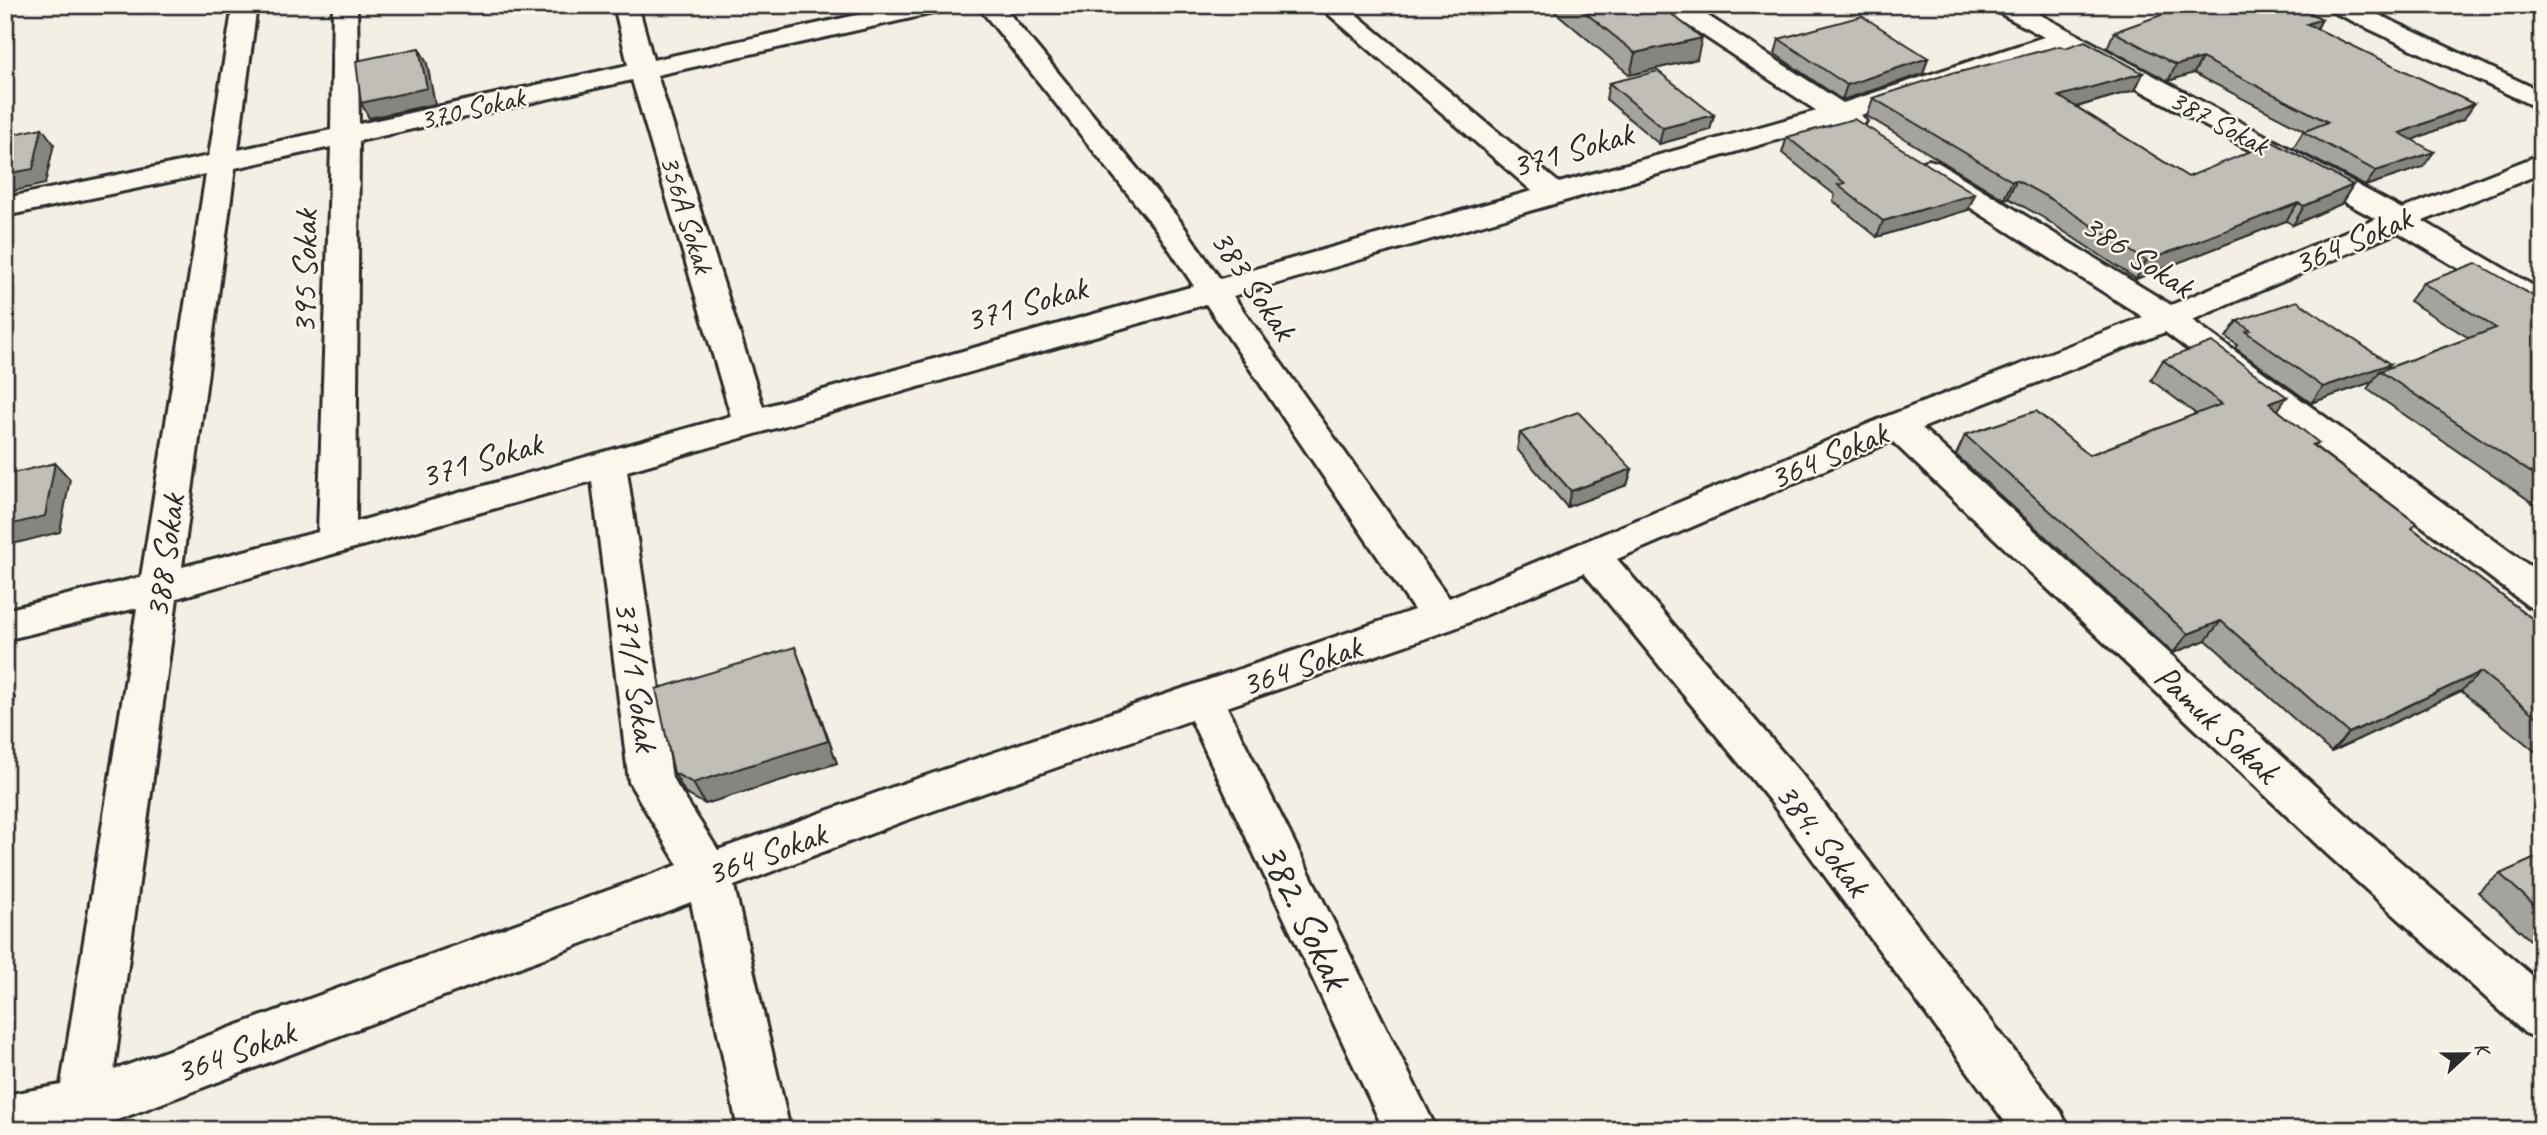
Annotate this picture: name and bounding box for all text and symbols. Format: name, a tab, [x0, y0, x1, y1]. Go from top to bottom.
street label: 370 Sokak	[416, 77, 530, 138]
street label: 387 Sokak	[2163, 80, 2277, 165]
street label: 371 Sokak	[1506, 110, 1640, 188]
street label: 356A Sokak	[651, 150, 724, 280]
street label: 364 Sokak	[2286, 195, 2420, 285]
street label: 386 Sokak	[2073, 203, 2204, 309]
street label: 395 Sokak	[281, 207, 328, 335]
street label: 383 Sokak	[1200, 220, 1308, 350]
street label: 371 Sokak	[960, 264, 1094, 342]
street label: 364 Sokak	[1762, 410, 1896, 500]
street label: 371 Sokak	[415, 420, 549, 498]
street label: 388 Sokak	[134, 489, 196, 621]
street label: 371/1 Sokak	[604, 598, 670, 756]
street label: 364 Sokak	[1235, 623, 1369, 707]
street label: Pamuk Sokak	[2145, 654, 2291, 795]
street label: 384. Sokak	[1765, 773, 1881, 907]
street label: 364 Sokak	[700, 810, 834, 896]
street label: 382. Sokak	[1246, 833, 1364, 1000]
street label: 364 Sokak	[169, 1008, 303, 1094]
north arrow	[2432, 1020, 2502, 1090]
text: K	[2469, 1039, 2496, 1061]

